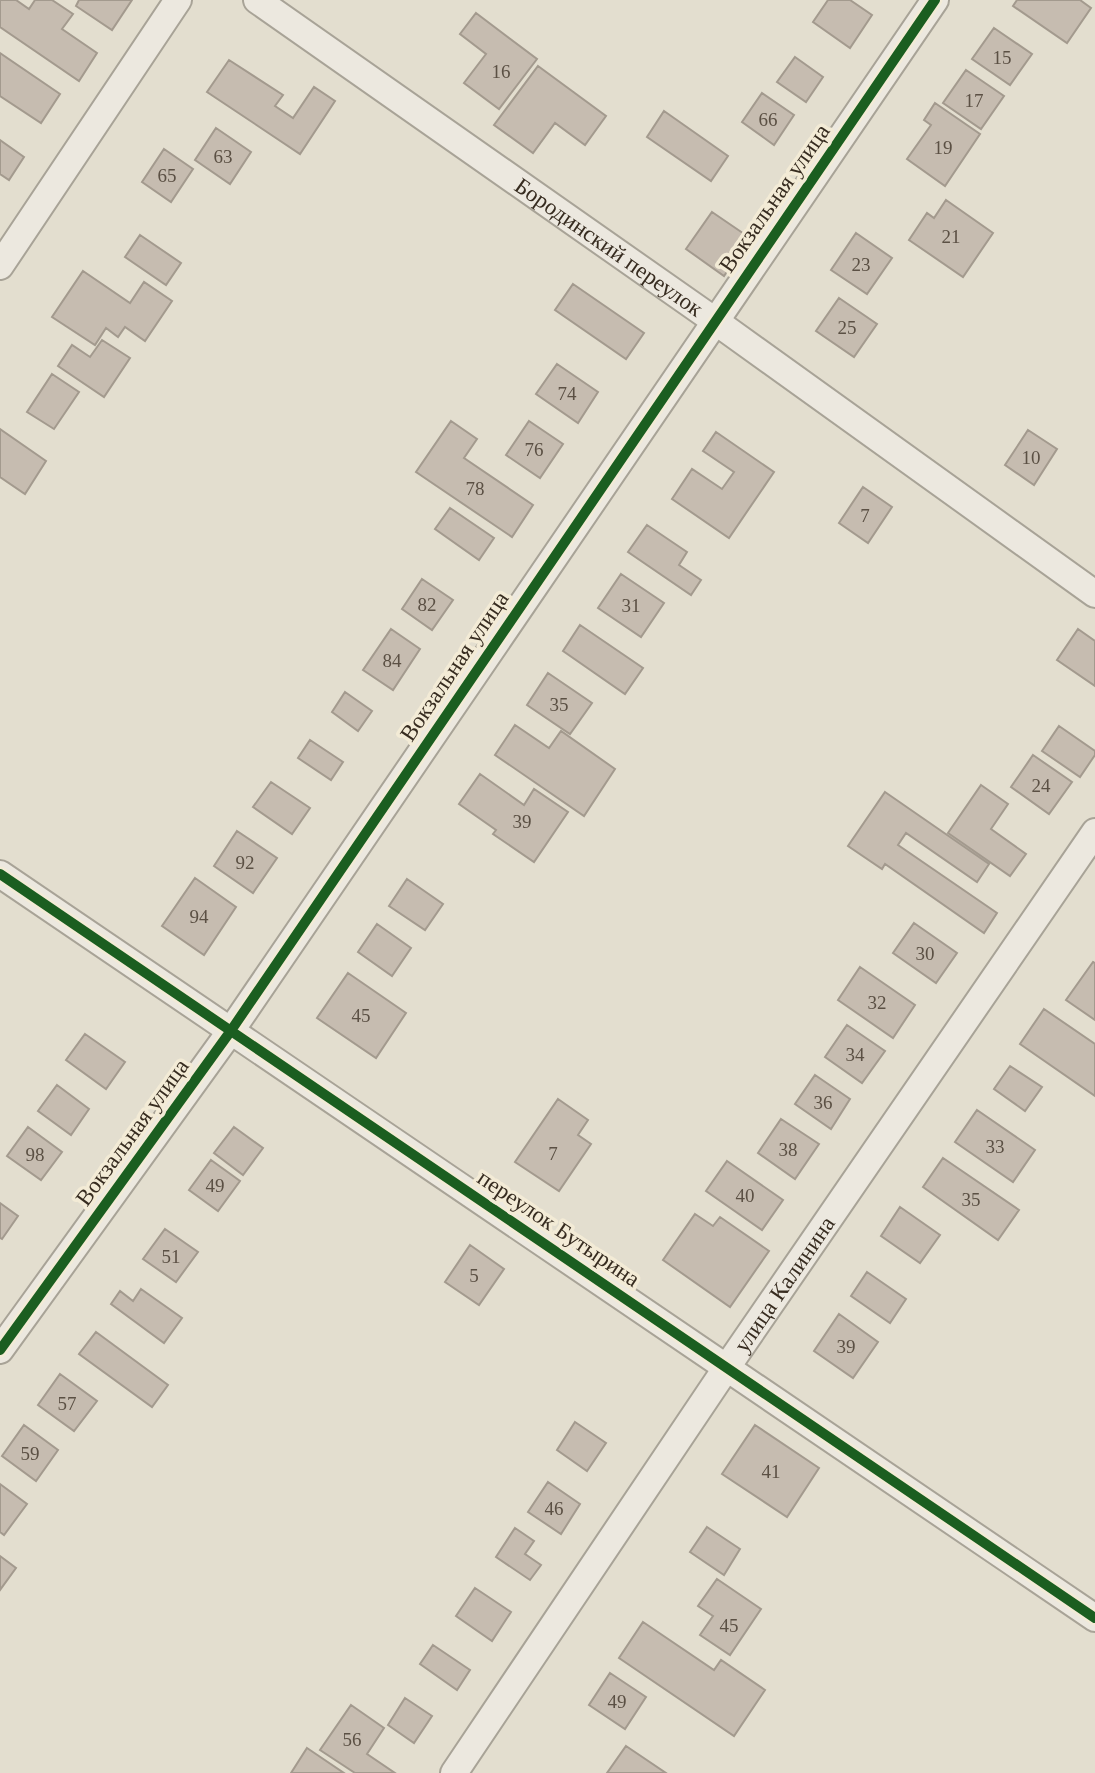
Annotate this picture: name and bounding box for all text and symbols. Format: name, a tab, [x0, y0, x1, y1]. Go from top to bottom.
house number: 15	[993, 47, 1012, 68]
house number: 16	[492, 61, 511, 82]
house number: 17	[965, 90, 984, 111]
house number: 66	[759, 109, 778, 130]
street label: Вокзальная улица	[714, 120, 835, 277]
house number: 19	[934, 137, 953, 158]
house number: 63	[214, 146, 233, 167]
house number: 65	[158, 165, 177, 186]
street label: Бородинский переулок	[510, 173, 708, 322]
house number: 21	[942, 226, 961, 247]
house number: 23	[852, 254, 871, 275]
house number: 25	[838, 317, 857, 338]
house number: 74	[558, 383, 577, 404]
house number: 76	[525, 439, 544, 460]
house number: 10	[1022, 447, 1041, 468]
house number: 78	[466, 478, 485, 499]
house number: 7	[860, 505, 870, 526]
street label: Вокзальная улица	[395, 587, 514, 746]
house number: 82	[418, 594, 437, 615]
house number: 31	[622, 595, 641, 616]
house number: 84	[383, 650, 402, 671]
house number: 35	[550, 694, 569, 715]
house number: 24	[1032, 775, 1051, 796]
house number: 39	[513, 811, 532, 832]
house number: 92	[236, 852, 255, 873]
house number: 94	[190, 906, 209, 927]
house number: 30	[916, 943, 935, 964]
house number: 32	[868, 992, 887, 1013]
house number: 45	[352, 1005, 371, 1026]
house number: 34	[846, 1044, 865, 1065]
street label: Вокзальная улица	[71, 1054, 194, 1210]
house number: 36	[814, 1092, 833, 1113]
house number: 33	[986, 1136, 1005, 1157]
house number: 38	[779, 1139, 798, 1160]
house number: 7	[548, 1143, 558, 1164]
house number: 98	[26, 1144, 45, 1165]
street label: переулок Бутырина	[473, 1165, 644, 1292]
house number: 49	[206, 1175, 225, 1196]
house number: 40	[736, 1185, 755, 1206]
house number: 35	[962, 1189, 981, 1210]
street label: улица Калинина	[729, 1212, 840, 1357]
house number: 51	[162, 1246, 181, 1267]
house number: 5	[469, 1265, 479, 1286]
house number: 39	[837, 1336, 856, 1357]
house number: 57	[58, 1393, 77, 1414]
house number: 59	[21, 1443, 40, 1464]
house number: 41	[762, 1461, 781, 1482]
house number: 46	[545, 1498, 564, 1519]
house number: 45	[720, 1615, 739, 1636]
house number: 49	[608, 1691, 627, 1712]
house number: 56	[343, 1729, 362, 1750]

